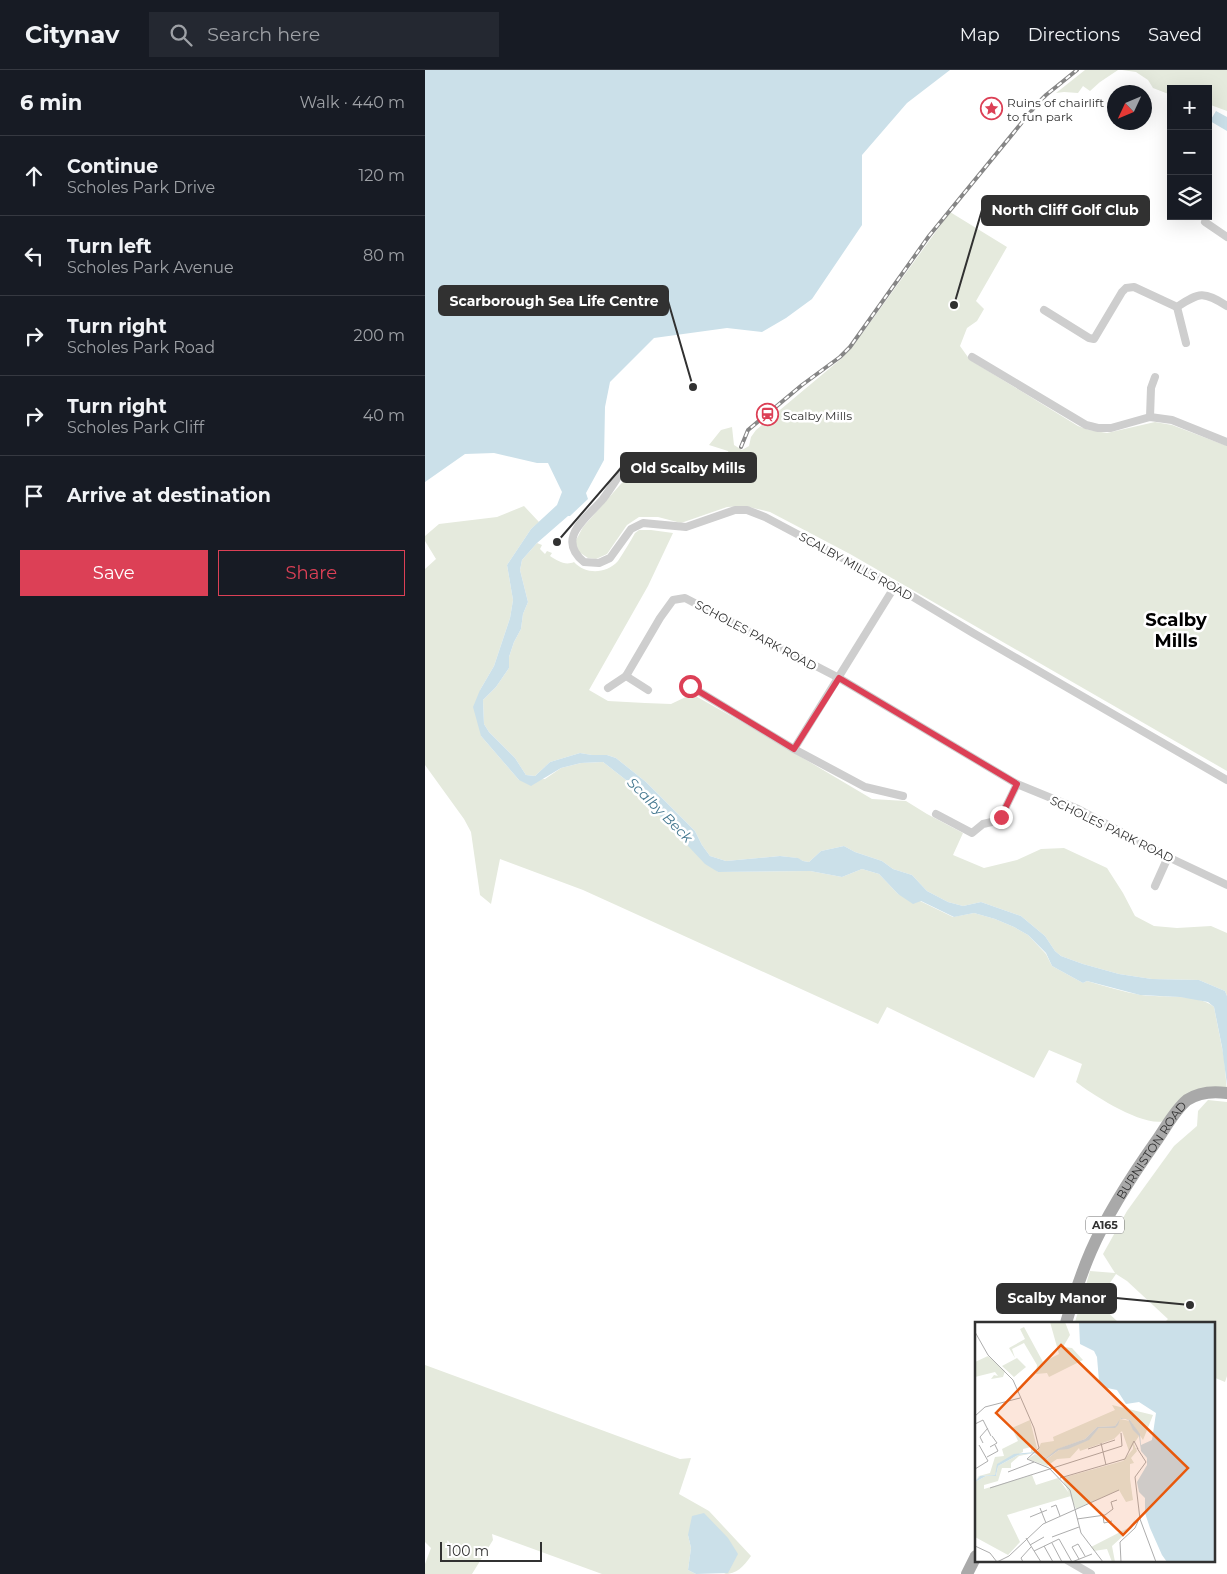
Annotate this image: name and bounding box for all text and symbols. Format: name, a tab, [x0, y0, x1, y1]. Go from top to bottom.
search box	[149, 12, 499, 57]
text: Citynav	[25, 20, 119, 49]
icon: search	[167, 21, 195, 49]
text: Search here	[207, 23, 320, 46]
text: Map	[960, 24, 1000, 46]
text: Directions	[1028, 24, 1120, 46]
text: Saved	[1148, 24, 1202, 46]
north arrow	[1107, 85, 1152, 130]
map controls	[1167, 85, 1212, 220]
button: +	[1167, 85, 1212, 130]
text: 6 min	[20, 90, 82, 115]
text: Walk · 440 m	[299, 93, 405, 112]
place label: Ruins of chairlift to fun park	[1007, 95, 1104, 124]
place icon: Ruins of chairlift to fun park	[979, 97, 1003, 121]
button: −	[1167, 130, 1212, 175]
text: Continue	[67, 155, 158, 178]
icon: ahead	[20, 162, 48, 190]
text: 120 m	[358, 166, 405, 185]
button: layers	[1167, 175, 1212, 220]
text: Scholes Park Drive	[67, 178, 215, 197]
callout: North Cliff Golf Club	[982, 196, 1149, 225]
text: North Cliff Golf Club	[991, 201, 1139, 219]
text: Turn left	[67, 235, 152, 258]
icon: left	[20, 242, 48, 270]
text: 80 m	[363, 246, 405, 265]
text: Scholes Park Avenue	[67, 258, 234, 277]
callout: Scarborough Sea Life Centre	[439, 286, 668, 315]
text: Scarborough Sea Life Centre	[450, 292, 659, 310]
text: Turn right	[67, 315, 167, 338]
icon: right	[20, 322, 48, 350]
text: 200 m	[354, 326, 405, 345]
text: Scholes Park Road	[67, 338, 215, 357]
text: Turn right	[67, 395, 167, 418]
icon: right	[20, 402, 48, 430]
station icon: Scalby Mills	[755, 403, 779, 427]
text: 40 m	[363, 406, 405, 425]
place label: Scalby Mills	[783, 408, 852, 423]
text: Scholes Park Cliff	[67, 418, 204, 437]
callout: Old Scalby Mills	[621, 453, 756, 482]
text: Old Scalby Mills	[631, 459, 746, 477]
icon: arrive	[20, 482, 48, 510]
text: Arrive at destination	[67, 484, 271, 507]
street label: SCALBY MILLS ROAD	[797, 529, 915, 603]
button: Save	[20, 550, 208, 596]
button: Share	[218, 550, 405, 596]
street label: SCHOLES PARK ROAD	[693, 597, 819, 673]
district label: Scalby Mills	[1145, 609, 1207, 652]
route start	[679, 675, 702, 698]
water label: Scalby Beck	[623, 773, 697, 847]
street label: SCHOLES PARK ROAD	[1048, 793, 1176, 865]
route end	[990, 806, 1013, 829]
street label: BURNISTON ROAD	[1113, 1098, 1189, 1202]
road number: A165	[1086, 1216, 1124, 1234]
callout: Scalby Manor	[997, 1284, 1116, 1313]
text: Scalby Manor	[1008, 1289, 1106, 1307]
inset map	[975, 1322, 1215, 1562]
scale bar	[440, 1539, 543, 1562]
text: 100 m	[447, 1542, 489, 1560]

